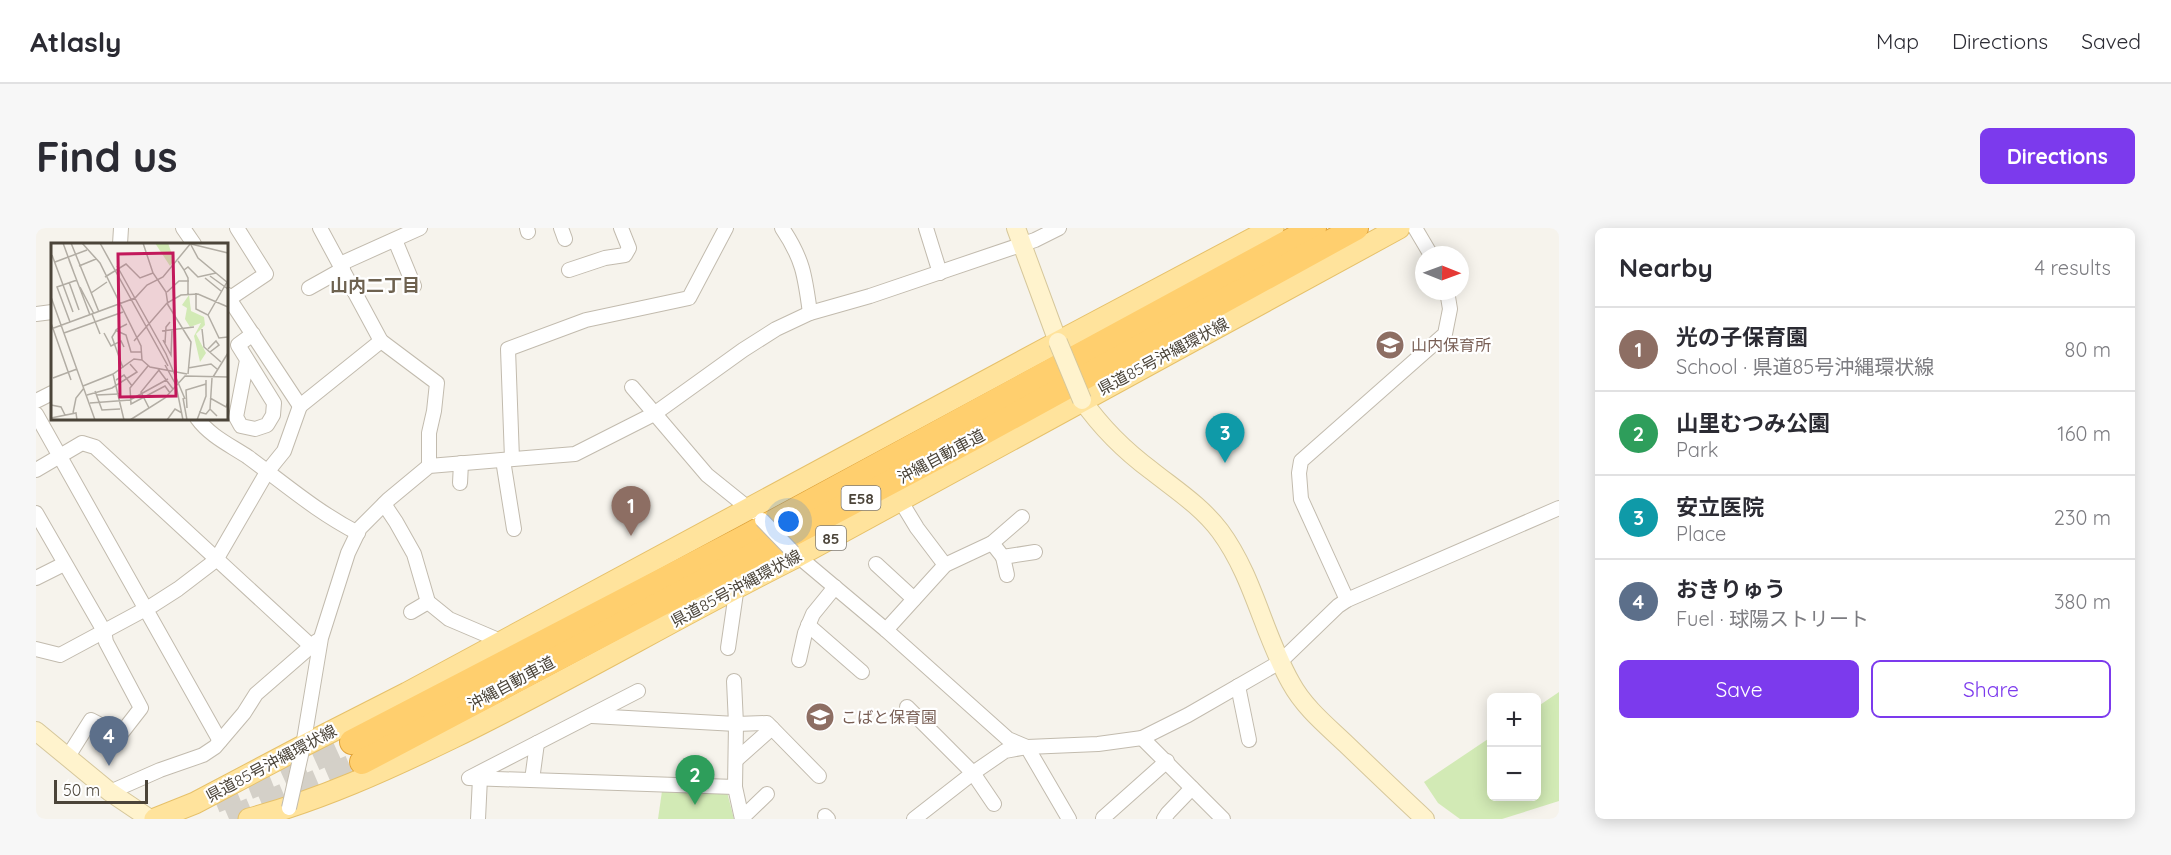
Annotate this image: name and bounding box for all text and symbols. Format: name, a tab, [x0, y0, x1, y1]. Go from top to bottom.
text: Atlasly	[30, 24, 121, 59]
text: Map	[1876, 28, 1919, 54]
text: Directions	[1952, 28, 2048, 54]
text: Saved	[2081, 28, 2141, 54]
button: Directions	[1980, 128, 2135, 184]
text: Find us	[36, 130, 178, 183]
inset map	[51, 243, 228, 420]
north arrow	[1415, 246, 1469, 300]
text: Nearby	[1619, 251, 1713, 284]
text: 4 results	[2035, 255, 2111, 280]
district label: 山内二丁目	[330, 274, 420, 297]
street label: 県道85号沖縄環状線	[1094, 313, 1232, 399]
text: 光の子保育園	[1676, 323, 1808, 351]
school or university icon: 山内保育所	[1374, 329, 1406, 361]
place label: 山内保育所	[1411, 335, 1491, 355]
text: 1	[1635, 337, 1642, 362]
text: 80 m	[2065, 337, 2111, 362]
text: School · 県道85号沖縄環状線	[1676, 354, 1934, 379]
text: 山里むつみ公園	[1676, 409, 1830, 437]
pin: 3	[1206, 414, 1244, 463]
text: 2	[1633, 421, 1644, 446]
text: 160 m	[2057, 421, 2111, 446]
street label: 沖縄自動車道	[894, 425, 988, 487]
text: Park	[1676, 437, 1718, 462]
pin: 1	[612, 486, 650, 536]
road number: E58	[842, 486, 880, 510]
text: 安立医院	[1676, 493, 1764, 521]
text: 3	[1633, 505, 1644, 530]
text: 230 m	[2054, 505, 2111, 530]
your location	[774, 507, 803, 536]
text: Place	[1676, 521, 1726, 546]
road number: 85	[816, 526, 846, 550]
street label: 県道85号沖縄環状線	[667, 545, 805, 631]
text: おきりゅう	[1676, 575, 1786, 603]
text: 4	[1633, 589, 1644, 614]
text: 380 m	[2054, 589, 2111, 614]
text: Fuel · 球陽ストリート	[1676, 606, 1869, 631]
street label: 沖縄自動車道	[464, 652, 558, 714]
button: Save	[1619, 660, 1859, 718]
button: Share	[1871, 660, 2111, 718]
map controls	[1487, 693, 1541, 801]
button: +	[1487, 693, 1541, 747]
school or university icon: こばと保育園	[804, 701, 836, 733]
place label: こばと保育園	[841, 707, 937, 727]
pin: 4	[90, 716, 128, 766]
street label: 県道85号沖縄環状線	[202, 720, 340, 806]
button: −	[1487, 747, 1541, 801]
pin: 2	[676, 756, 714, 805]
scale bar	[54, 777, 148, 804]
text: 50 m	[63, 780, 100, 800]

